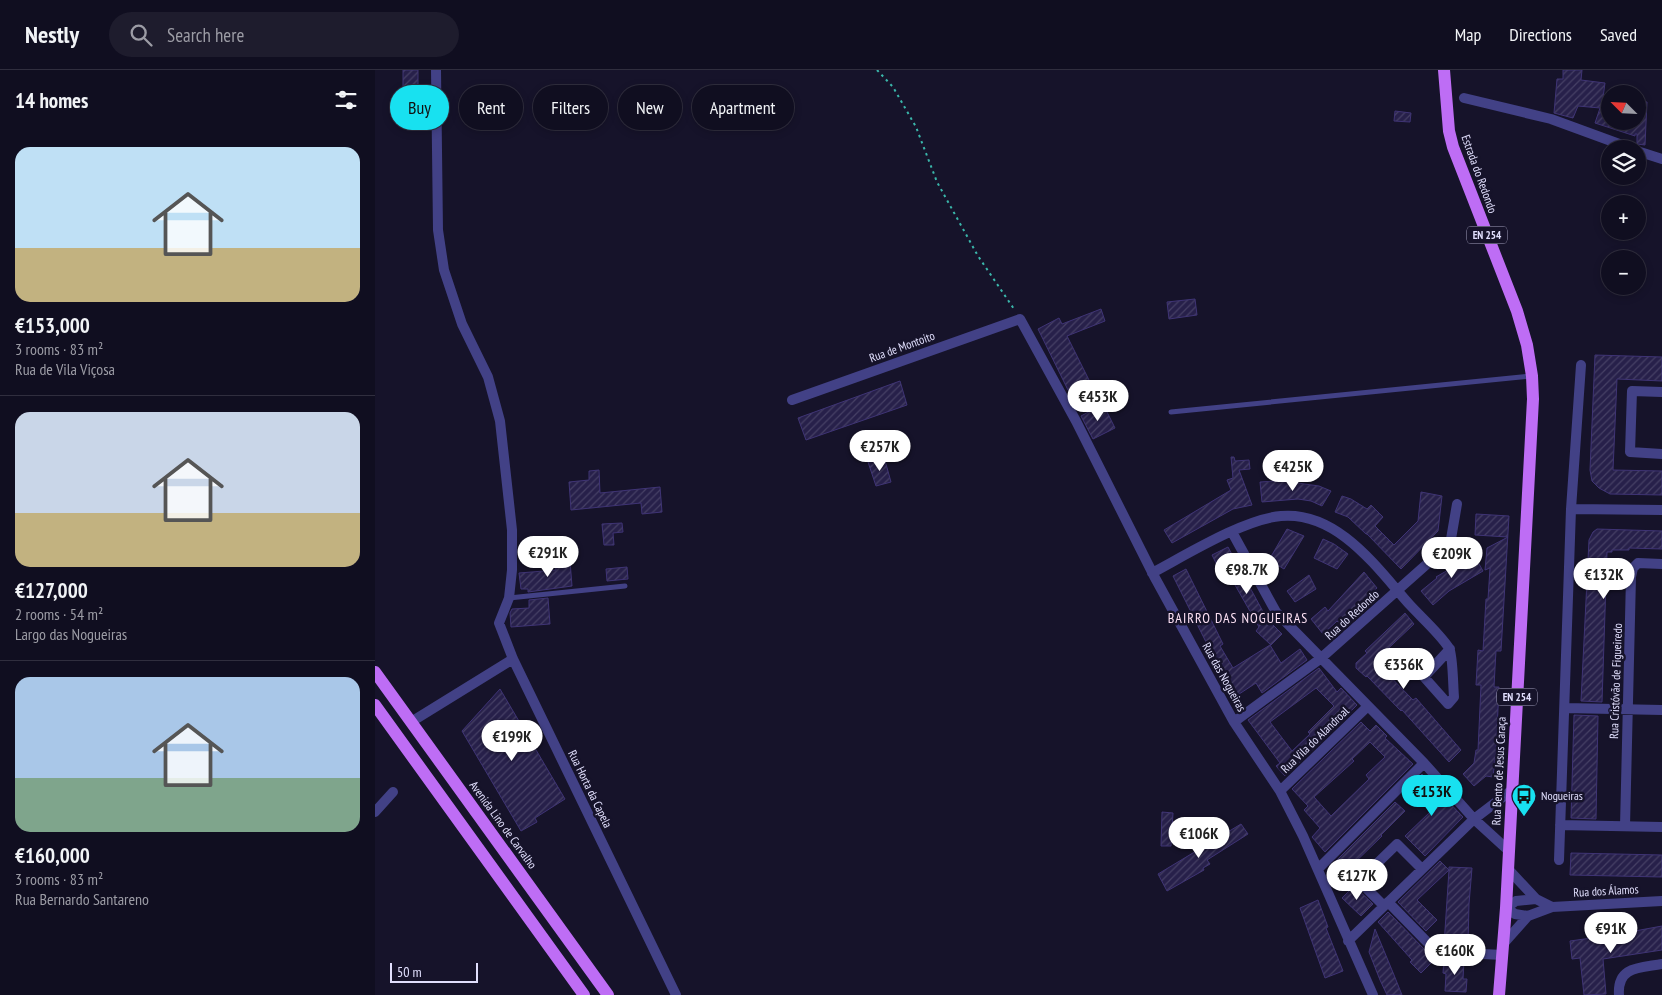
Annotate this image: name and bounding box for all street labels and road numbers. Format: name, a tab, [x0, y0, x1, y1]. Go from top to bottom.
street label: Estrada do Redondo	[1458, 133, 1501, 215]
road number: EN 254	[1467, 226, 1507, 244]
street label: Rua de Montoito	[867, 328, 937, 365]
street label: Rua do Redondo	[1322, 586, 1382, 643]
street label: Rua Cristóvão de Figueiredo	[1606, 623, 1625, 739]
street label: Rua das Nogueiras	[1199, 640, 1250, 714]
road number: EN 254	[1497, 688, 1537, 706]
street label: Rua Vila do Alandroal	[1278, 703, 1352, 776]
street label: Rua Bento de Jesus Caraça	[1488, 716, 1509, 826]
street label: Rua Horta da Capela	[565, 747, 616, 830]
street label: Avenida Lino de Carvalho	[467, 778, 540, 871]
street label: Rua dos Álamos	[1573, 881, 1639, 900]

